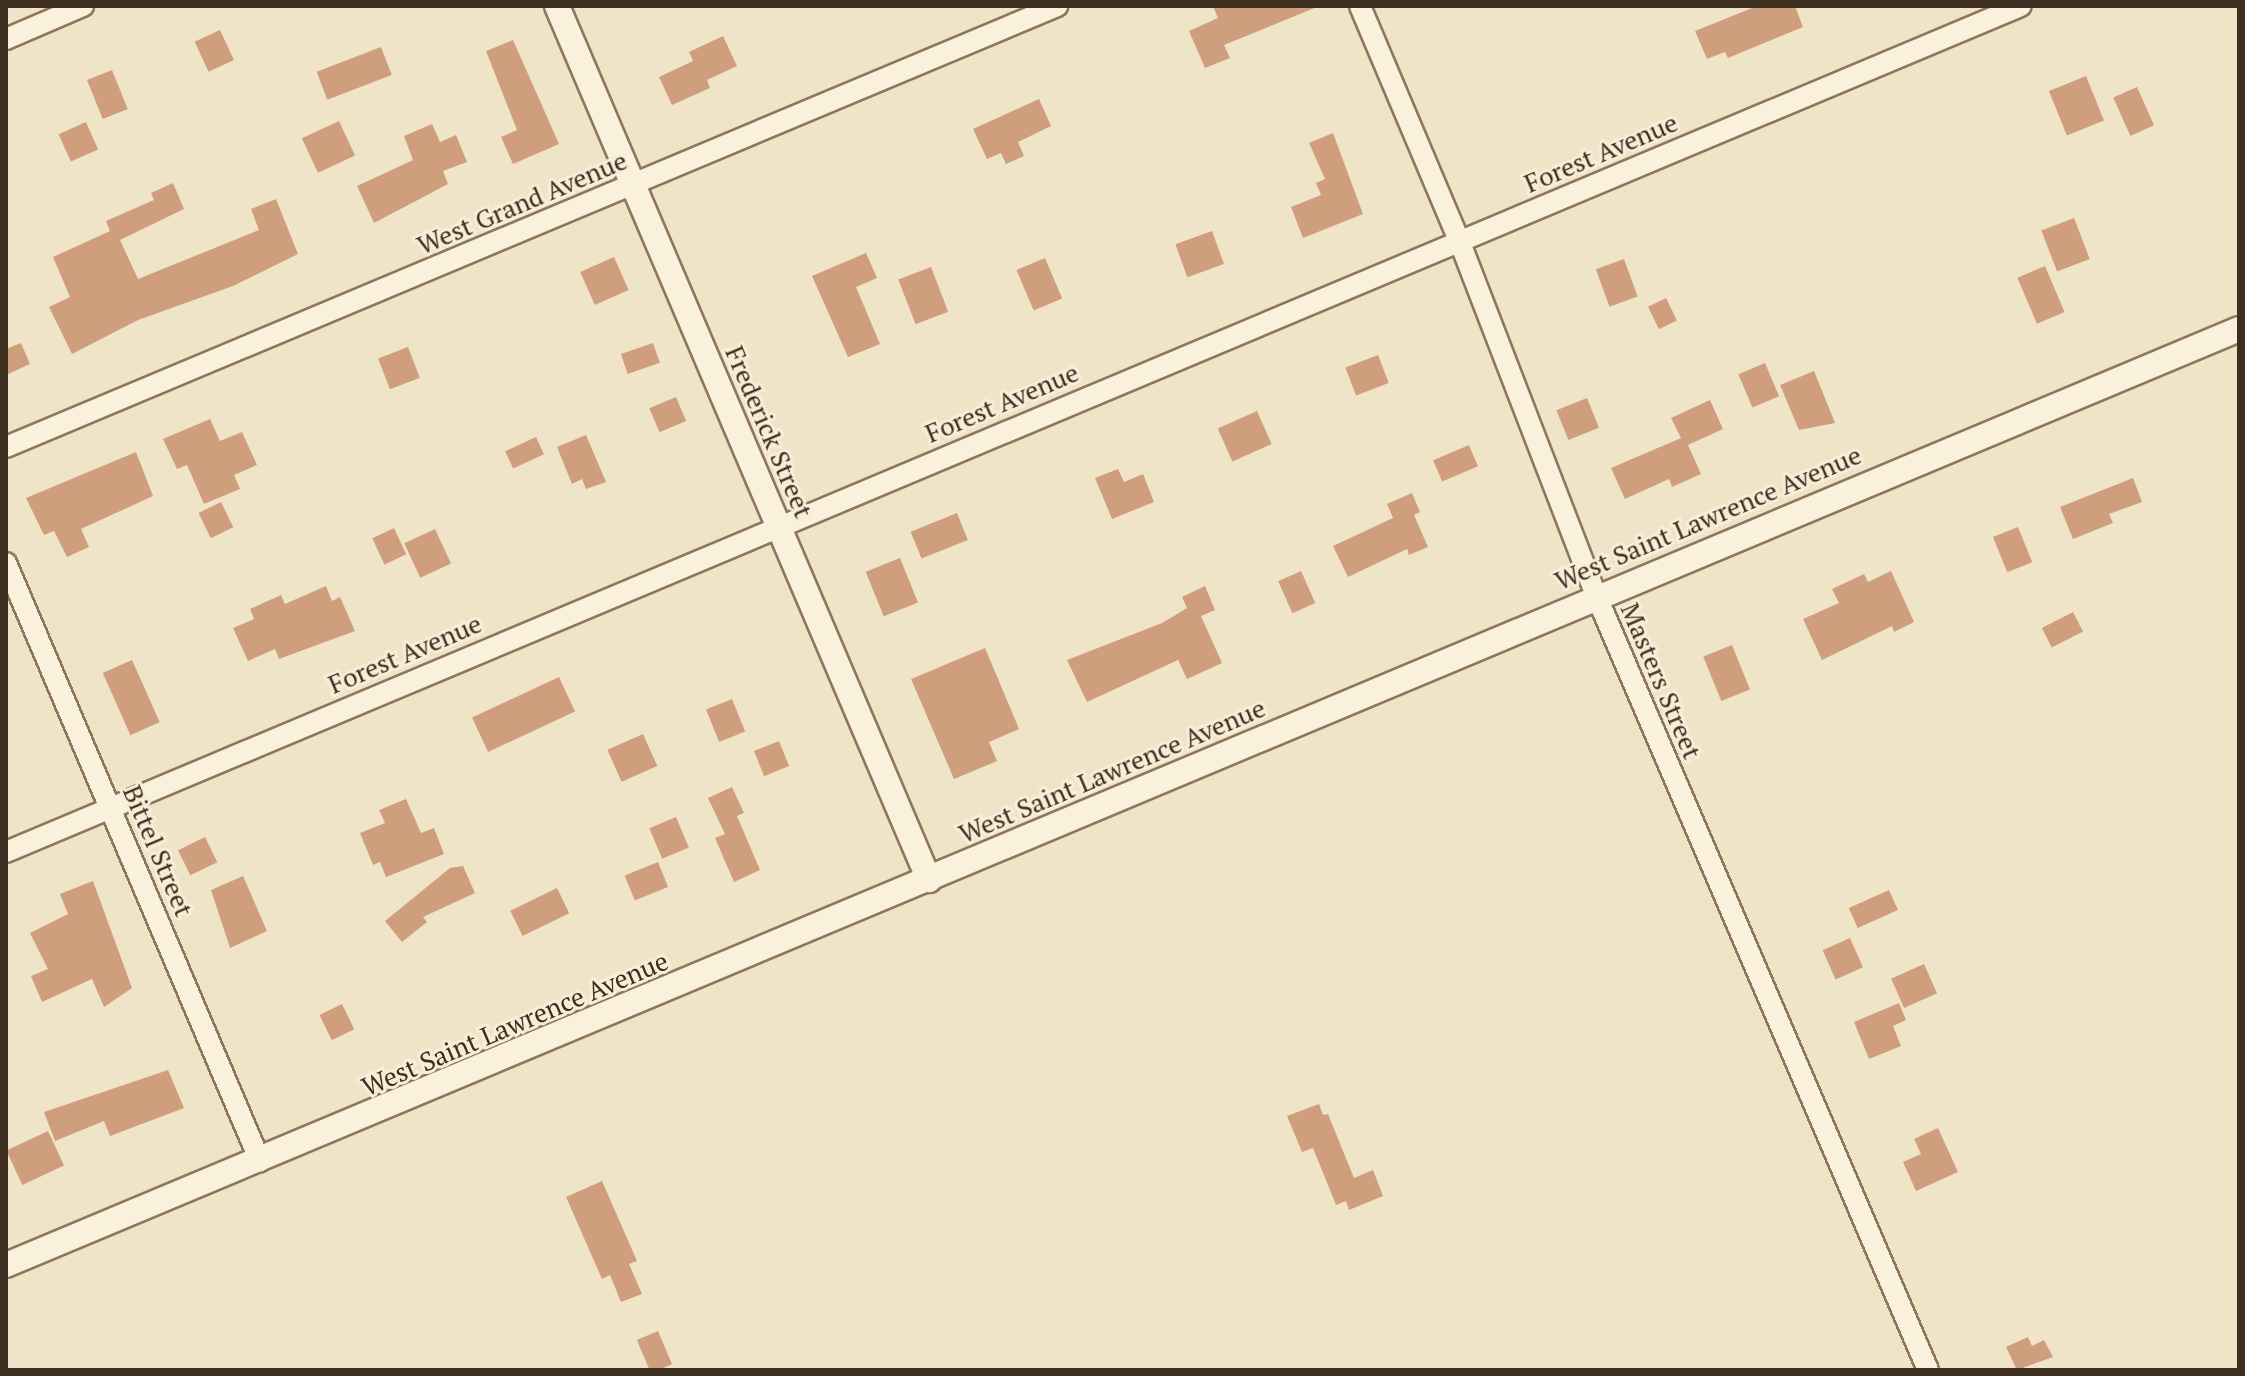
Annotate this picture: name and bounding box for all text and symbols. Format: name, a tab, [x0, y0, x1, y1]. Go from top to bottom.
street label: Forest Avenue	[1519, 107, 1683, 199]
street label: West Grand Avenue	[412, 145, 632, 261]
street label: Frederick Street	[719, 341, 819, 523]
street label: Forest Avenue	[920, 357, 1084, 449]
street label: West Saint Lawrence Avenue	[1550, 439, 1866, 597]
street label: Masters Street	[1614, 598, 1708, 764]
street label: Forest Avenue	[323, 608, 487, 700]
street label: West Saint Lawrence Avenue	[954, 692, 1270, 850]
street label: Bittel Street	[116, 781, 200, 921]
street label: West Saint Lawrence Avenue	[357, 945, 673, 1103]

